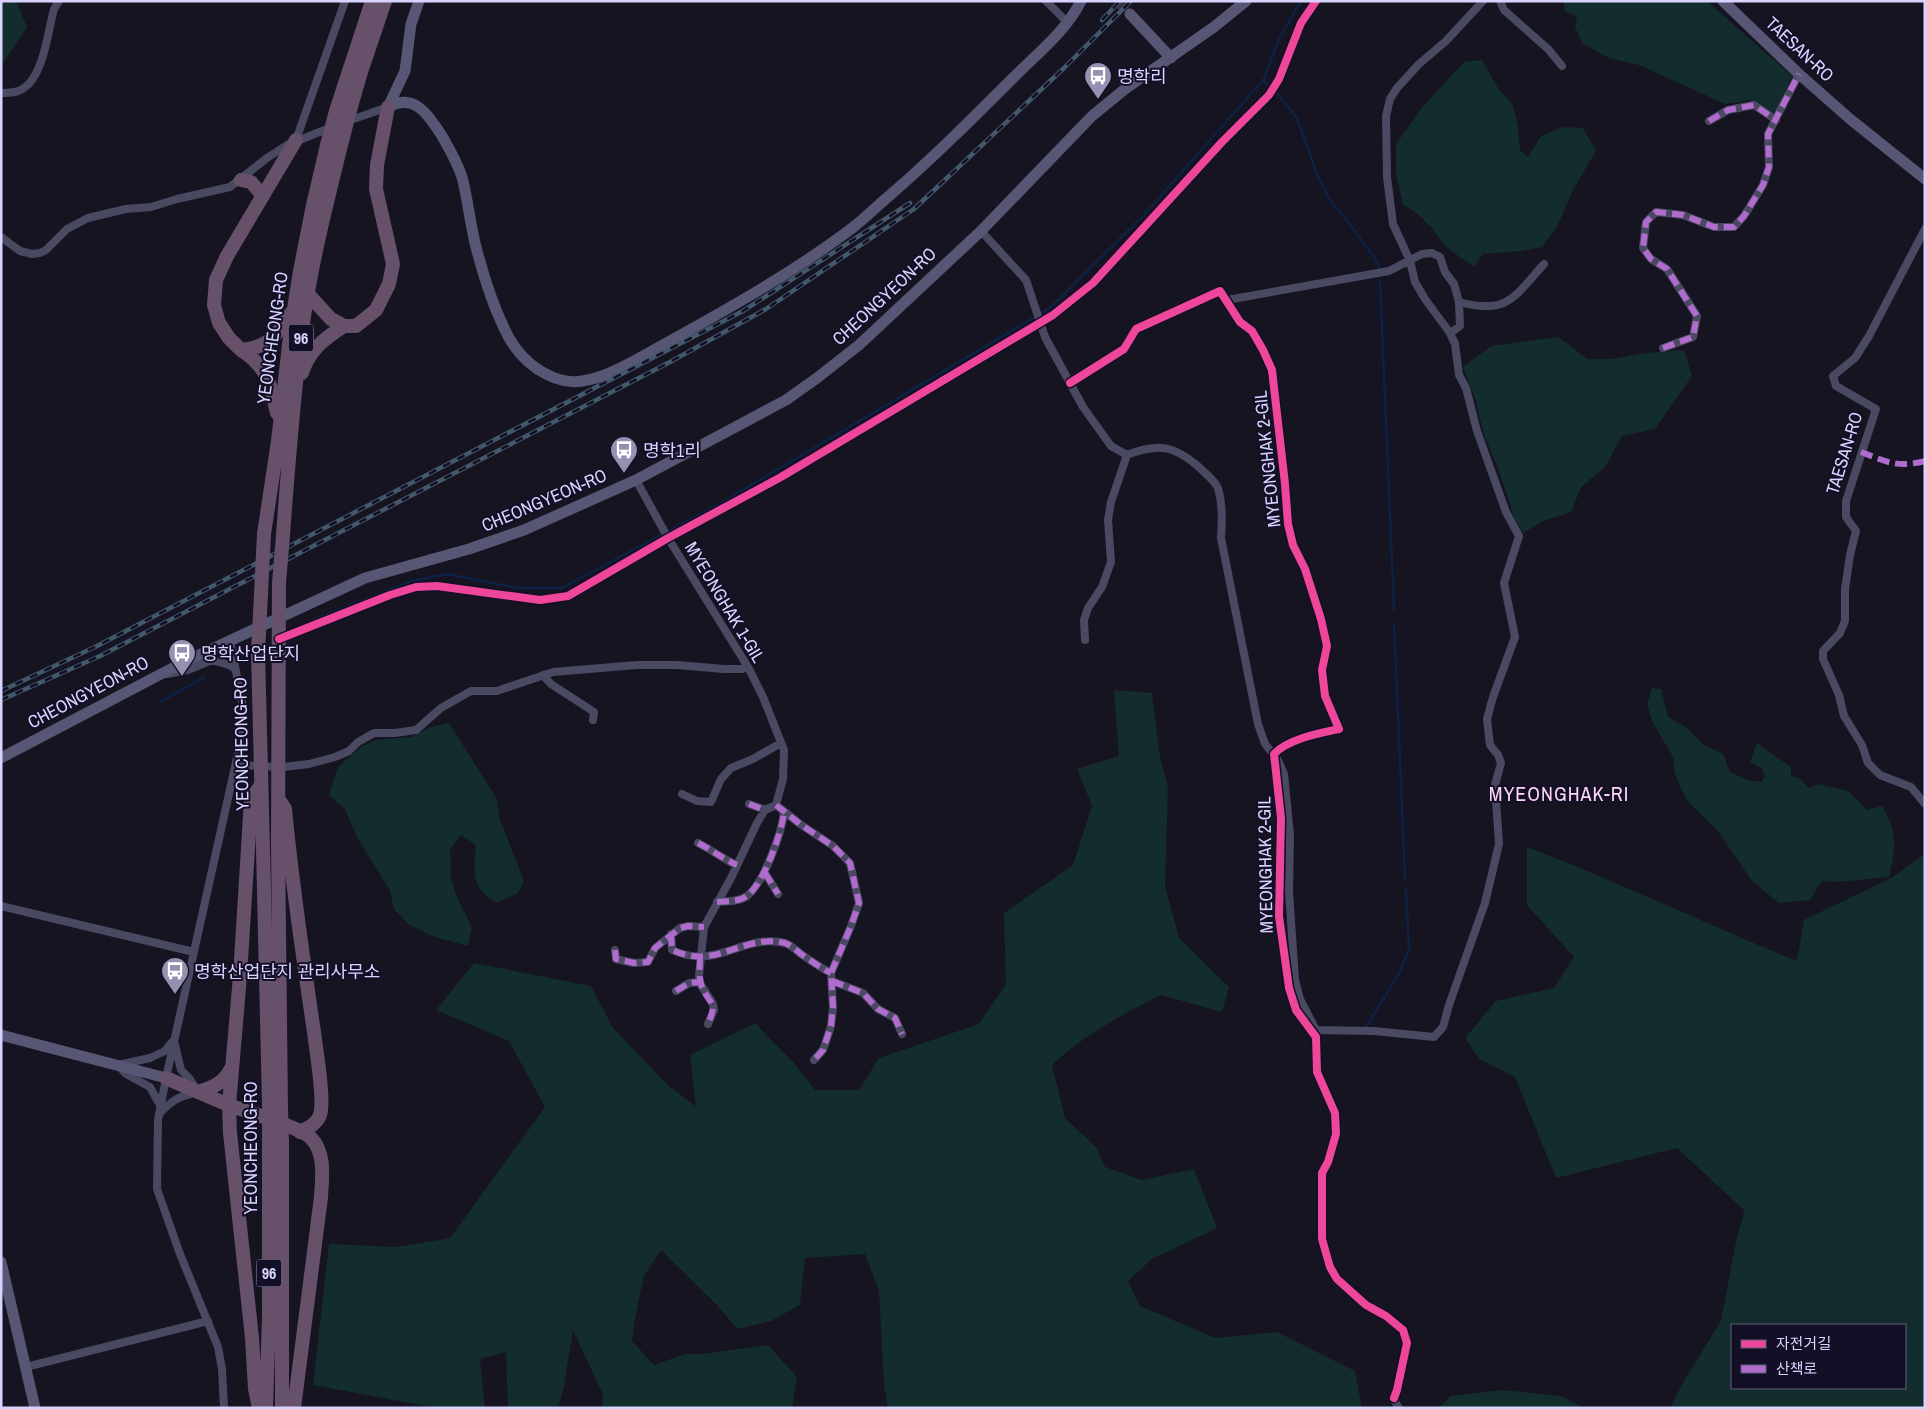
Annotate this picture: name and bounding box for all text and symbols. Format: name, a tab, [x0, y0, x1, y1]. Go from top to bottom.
street label: TAESAN-RO	[1760, 11, 1840, 87]
bus stop icon: 명학리	[1083, 61, 1113, 100]
place label: 명학리	[1117, 64, 1167, 89]
street label: CHEONGYEON-RO	[827, 241, 941, 351]
street label: YEONCHEONG-RO	[250, 270, 294, 406]
road number: 96	[288, 324, 314, 352]
street label: MYEONGHAK 2-GIL	[1247, 390, 1287, 528]
street label: TAESAN-RO	[1820, 409, 1868, 497]
bus stop icon: 명학1리	[609, 435, 639, 474]
place label: 명학1리	[643, 438, 701, 463]
street label: CHEONGYEON-RO	[478, 462, 610, 538]
street label: MYEONGHAK 1-GIL	[679, 537, 771, 667]
bus stop icon: 명학산업단지	[167, 638, 197, 677]
place label: 명학산업단지	[201, 641, 300, 666]
street label: CHEONGYEON-RO	[23, 650, 153, 734]
street label: YEONCHEONG-RO	[227, 677, 255, 811]
district label: MYEONGHAK-RI	[1489, 780, 1629, 807]
street label: MYEONGHAK 2-GIL	[1251, 796, 1279, 934]
bus stop icon: 명학산업단지 관리사무소	[160, 956, 190, 995]
place label: 명학산업단지 관리사무소	[194, 959, 380, 984]
street label: YEONCHEONG-RO	[238, 1081, 263, 1215]
road number: 96	[256, 1260, 282, 1286]
legend	[1731, 1324, 1906, 1389]
text: 자전거길	[1776, 1333, 1831, 1354]
text: 산책로	[1776, 1358, 1817, 1379]

